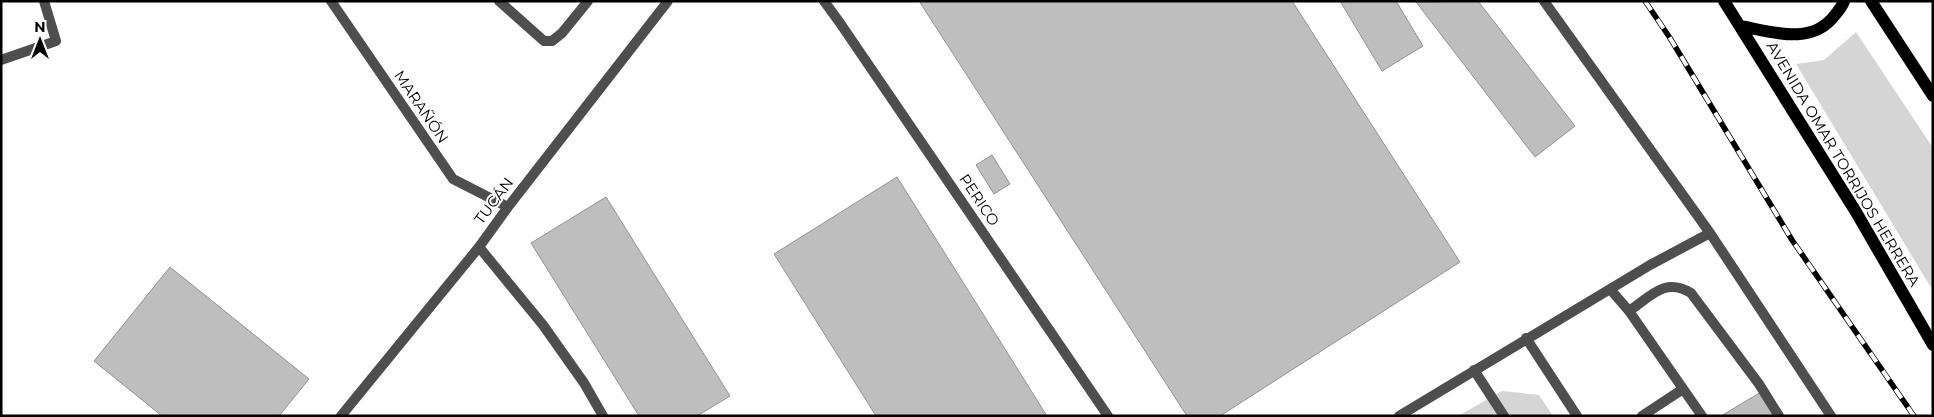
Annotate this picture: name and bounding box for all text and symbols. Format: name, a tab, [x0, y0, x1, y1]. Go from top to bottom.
north arrow	[15, 15, 65, 65]
text: N	[34, 18, 46, 36]
street label: AVENIDA OMAR TORRIJOS HERRERA	[1762, 38, 1924, 290]
street label: MARAÑÓN	[390, 67, 453, 147]
street label: PERICO	[955, 170, 1004, 229]
street label: TUCÁN	[470, 174, 517, 228]

